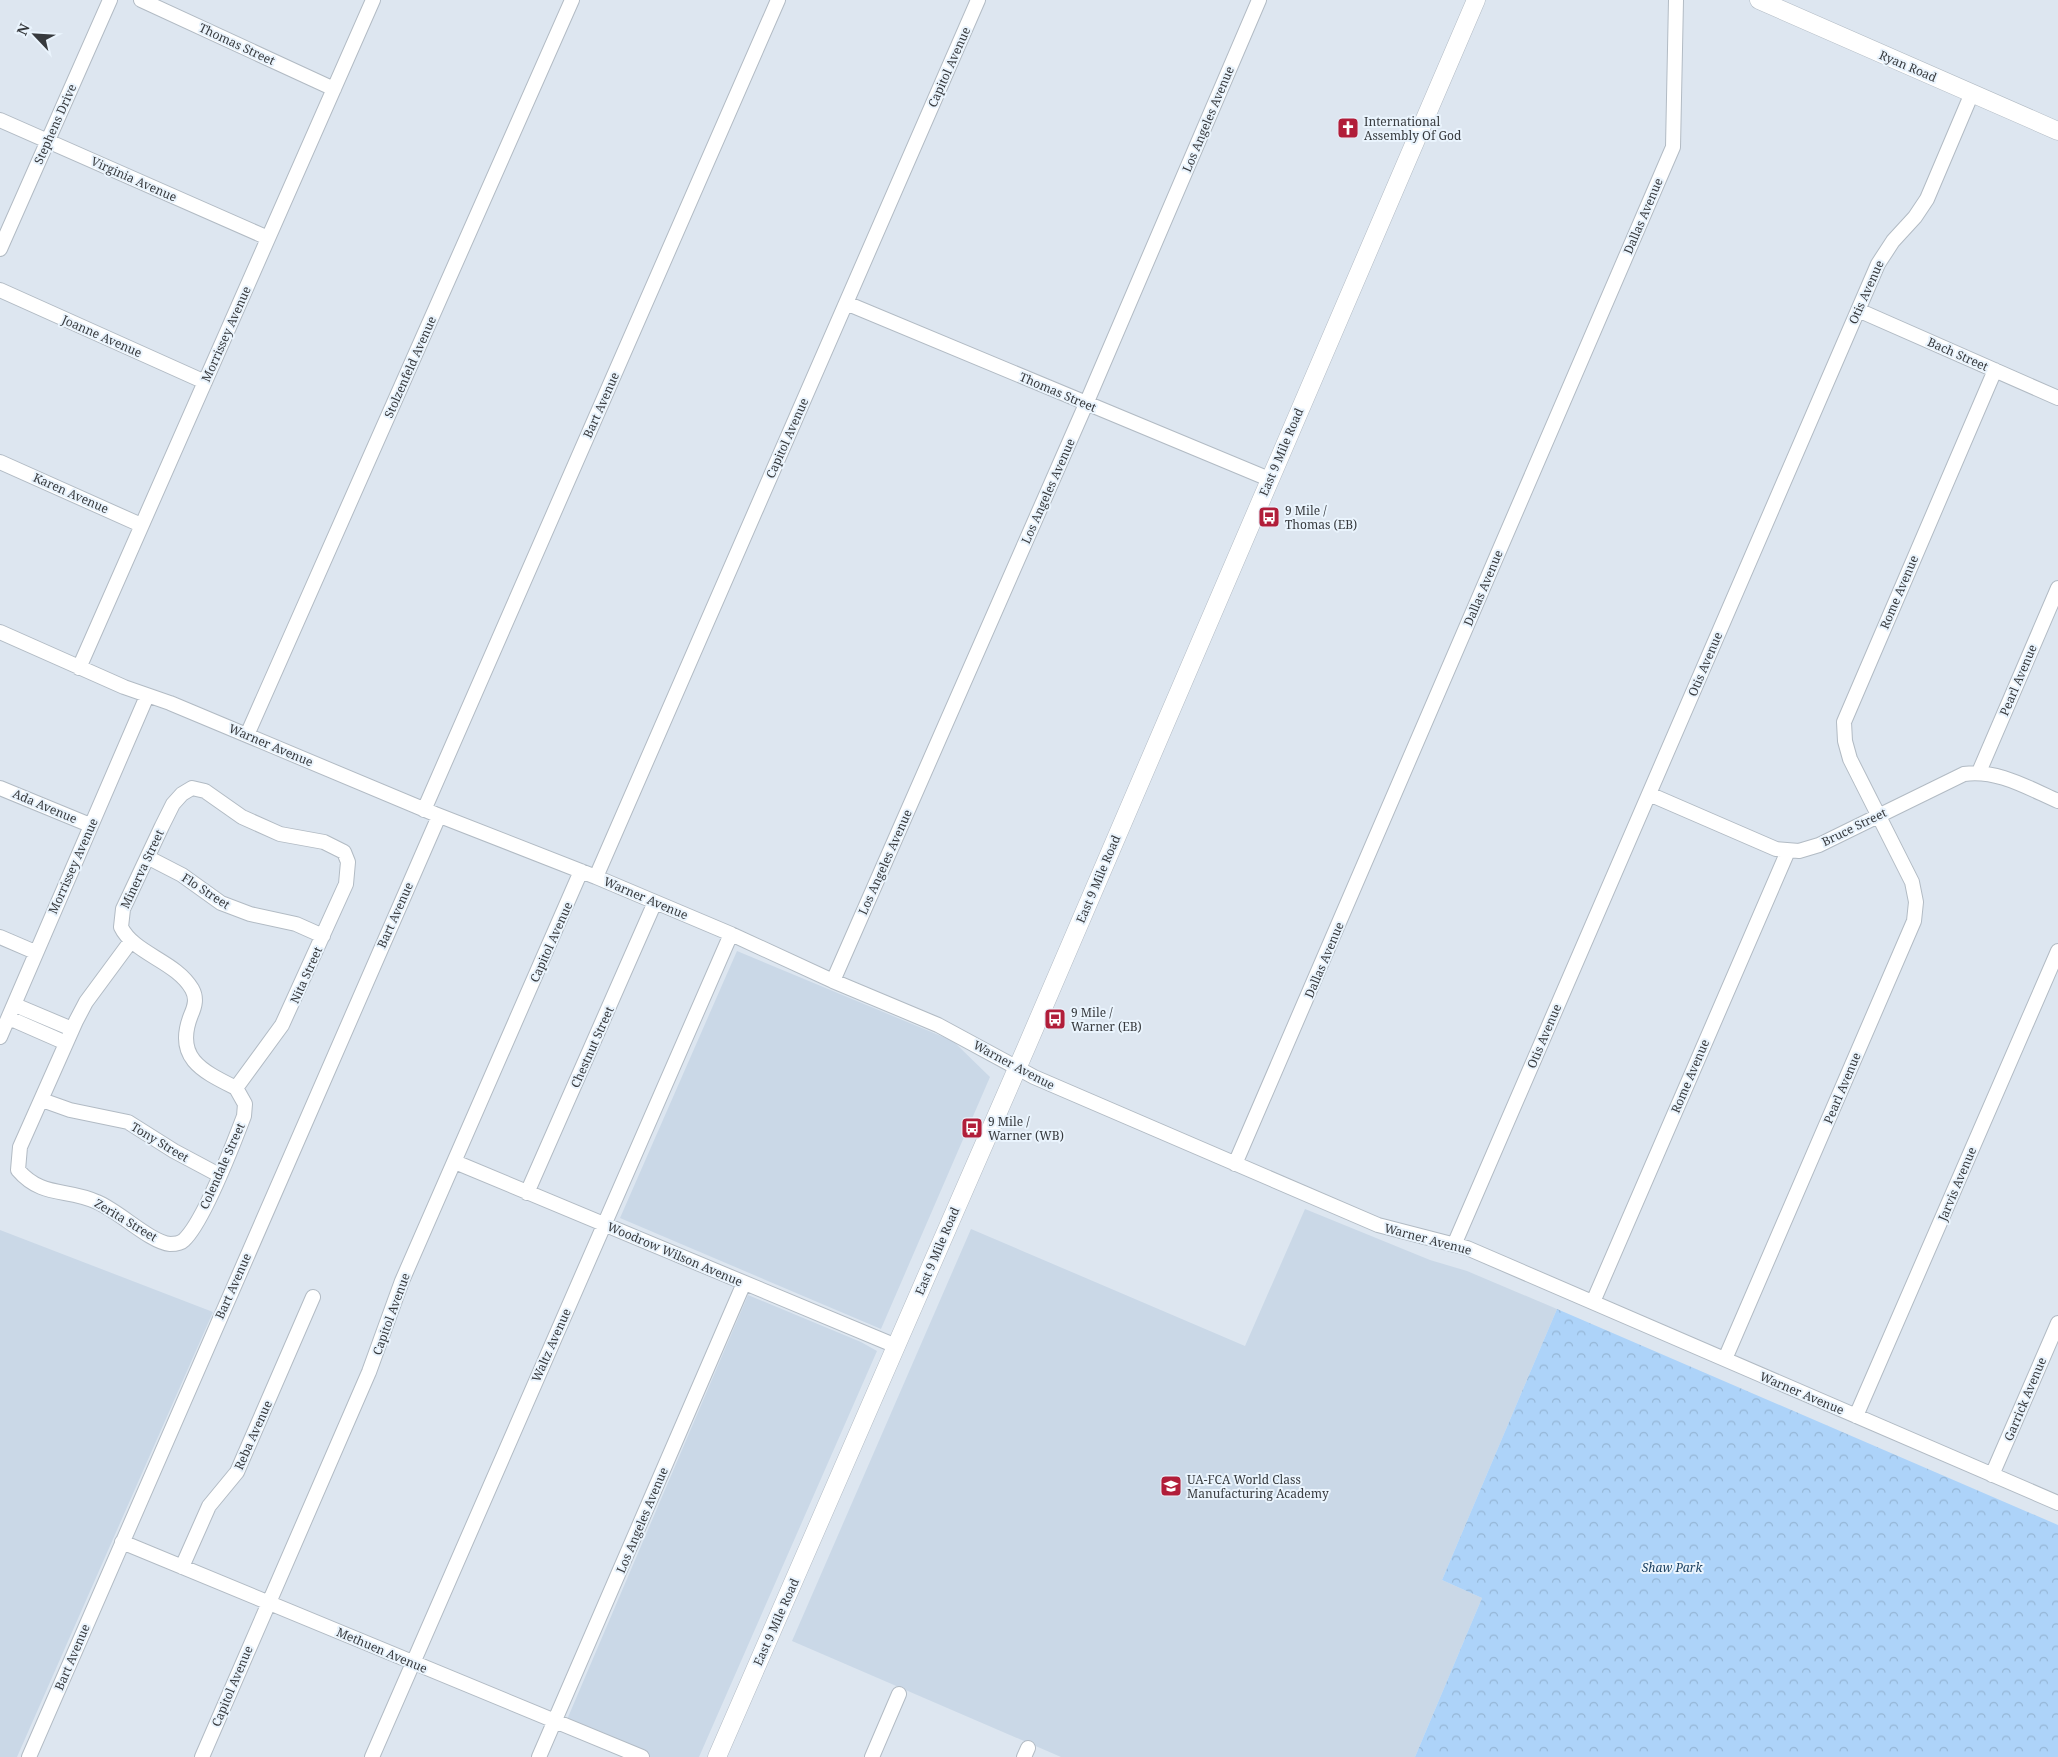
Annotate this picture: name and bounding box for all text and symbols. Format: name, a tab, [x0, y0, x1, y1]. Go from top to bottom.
north arrow	[10, 10, 60, 60]
street label: Thomas Street	[196, 19, 278, 69]
text: N	[12, 20, 34, 38]
street label: Capitol Avenue	[924, 24, 974, 110]
street label: Ryan Road	[1877, 46, 1940, 86]
street label: Los Angeles Avenue	[1178, 63, 1238, 175]
street label: Stephens Drive	[30, 81, 80, 167]
place label: International Assembly Of God	[1364, 113, 1462, 144]
church icon: International Assembly Of God	[1336, 116, 1360, 140]
street label: Virginia Avenue	[88, 152, 180, 206]
street label: Dallas Avenue	[1619, 175, 1667, 257]
street label: Otis Avenue	[1844, 257, 1888, 327]
street label: Morrissey Avenue	[197, 283, 255, 385]
street label: Joanne Avenue	[58, 310, 145, 361]
street label: Stolzenfeld Avenue	[380, 313, 440, 421]
street label: Bach Street	[1925, 333, 1991, 375]
street label: Thomas Street	[1017, 368, 1099, 416]
street label: Bart Avenue	[579, 369, 623, 441]
street label: Capitol Avenue	[762, 395, 812, 481]
street label: East 9 Mile Road	[1255, 405, 1307, 499]
street label: Los Angeles Avenue	[1017, 436, 1079, 546]
street label: Karen Avenue	[31, 469, 111, 517]
place label: 9 Mile / Thomas (EB)	[1285, 502, 1357, 533]
bus stop icon: 9 Mile / Thomas (EB)	[1257, 505, 1281, 529]
street label: Dallas Avenue	[1459, 547, 1507, 629]
street label: Rome Avenue	[1876, 553, 1922, 631]
street label: Otis Avenue	[1684, 629, 1726, 699]
street label: Pearl Avenue	[1995, 642, 2041, 718]
street label: Warner Avenue	[226, 720, 316, 770]
street label: Ada Avenue	[10, 785, 80, 827]
street label: Bruce Street	[1819, 804, 1889, 850]
street label: Los Angeles Avenue	[854, 807, 916, 917]
street label: Morrissey Avenue	[44, 815, 102, 917]
street label: Minerva Street	[116, 827, 168, 911]
street label: East 9 Mile Road	[1072, 832, 1124, 926]
street label: Flo Street	[179, 869, 233, 913]
street label: Warner Avenue	[601, 873, 691, 923]
street label: Bart Avenue	[373, 879, 417, 951]
street label: Capitol Avenue	[526, 899, 576, 985]
street label: Dallas Avenue	[1300, 919, 1348, 1001]
street label: Nita Street	[286, 944, 326, 1006]
street label: Otis Avenue	[1523, 1001, 1565, 1071]
street label: Chestnut Street	[566, 1004, 618, 1090]
place label: 9 Mile / Warner (EB)	[1071, 1004, 1142, 1035]
bus stop icon: 9 Mile / Warner (EB)	[1043, 1007, 1067, 1031]
street label: Warner Avenue	[970, 1036, 1058, 1094]
street label: Rome Avenue	[1667, 1037, 1713, 1115]
street label: Pearl Avenue	[1819, 1050, 1865, 1126]
place label: 9 Mile / Warner (WB)	[988, 1113, 1064, 1144]
bus stop icon: 9 Mile / Warner (WB)	[960, 1116, 984, 1140]
street label: Tony Street	[128, 1118, 192, 1166]
street label: Colendale Street	[195, 1120, 249, 1212]
street label: Jarvis Avenue	[1933, 1144, 1980, 1225]
street label: Zerita Street	[91, 1195, 161, 1245]
street label: East 9 Mile Road	[911, 1204, 963, 1298]
street label: Woodrow Wilson Avenue	[605, 1218, 745, 1290]
street label: Warner Avenue	[1382, 1219, 1474, 1259]
street label: Bart Avenue	[211, 1250, 255, 1322]
street label: Capitol Avenue	[368, 1271, 414, 1357]
street label: Waltz Avenue	[527, 1306, 575, 1384]
street label: Garrick Avenue	[2000, 1355, 2050, 1443]
street label: Warner Avenue	[1757, 1368, 1847, 1418]
street label: Reba Avenue	[230, 1398, 276, 1472]
street label: Los Angeles Avenue	[612, 1464, 672, 1576]
place label: UA-FCA World Class Manufacturing Academy	[1187, 1471, 1329, 1502]
school or university icon: UA-FCA World Class Manufacturing Academy	[1159, 1474, 1183, 1498]
park label: Shaw Park	[1642, 1559, 1703, 1576]
street label: East 9 Mile Road	[749, 1575, 803, 1668]
street label: Bart Avenue	[50, 1621, 94, 1693]
street label: Methuen Avenue	[334, 1623, 430, 1677]
street label: Capitol Avenue	[207, 1643, 257, 1729]

